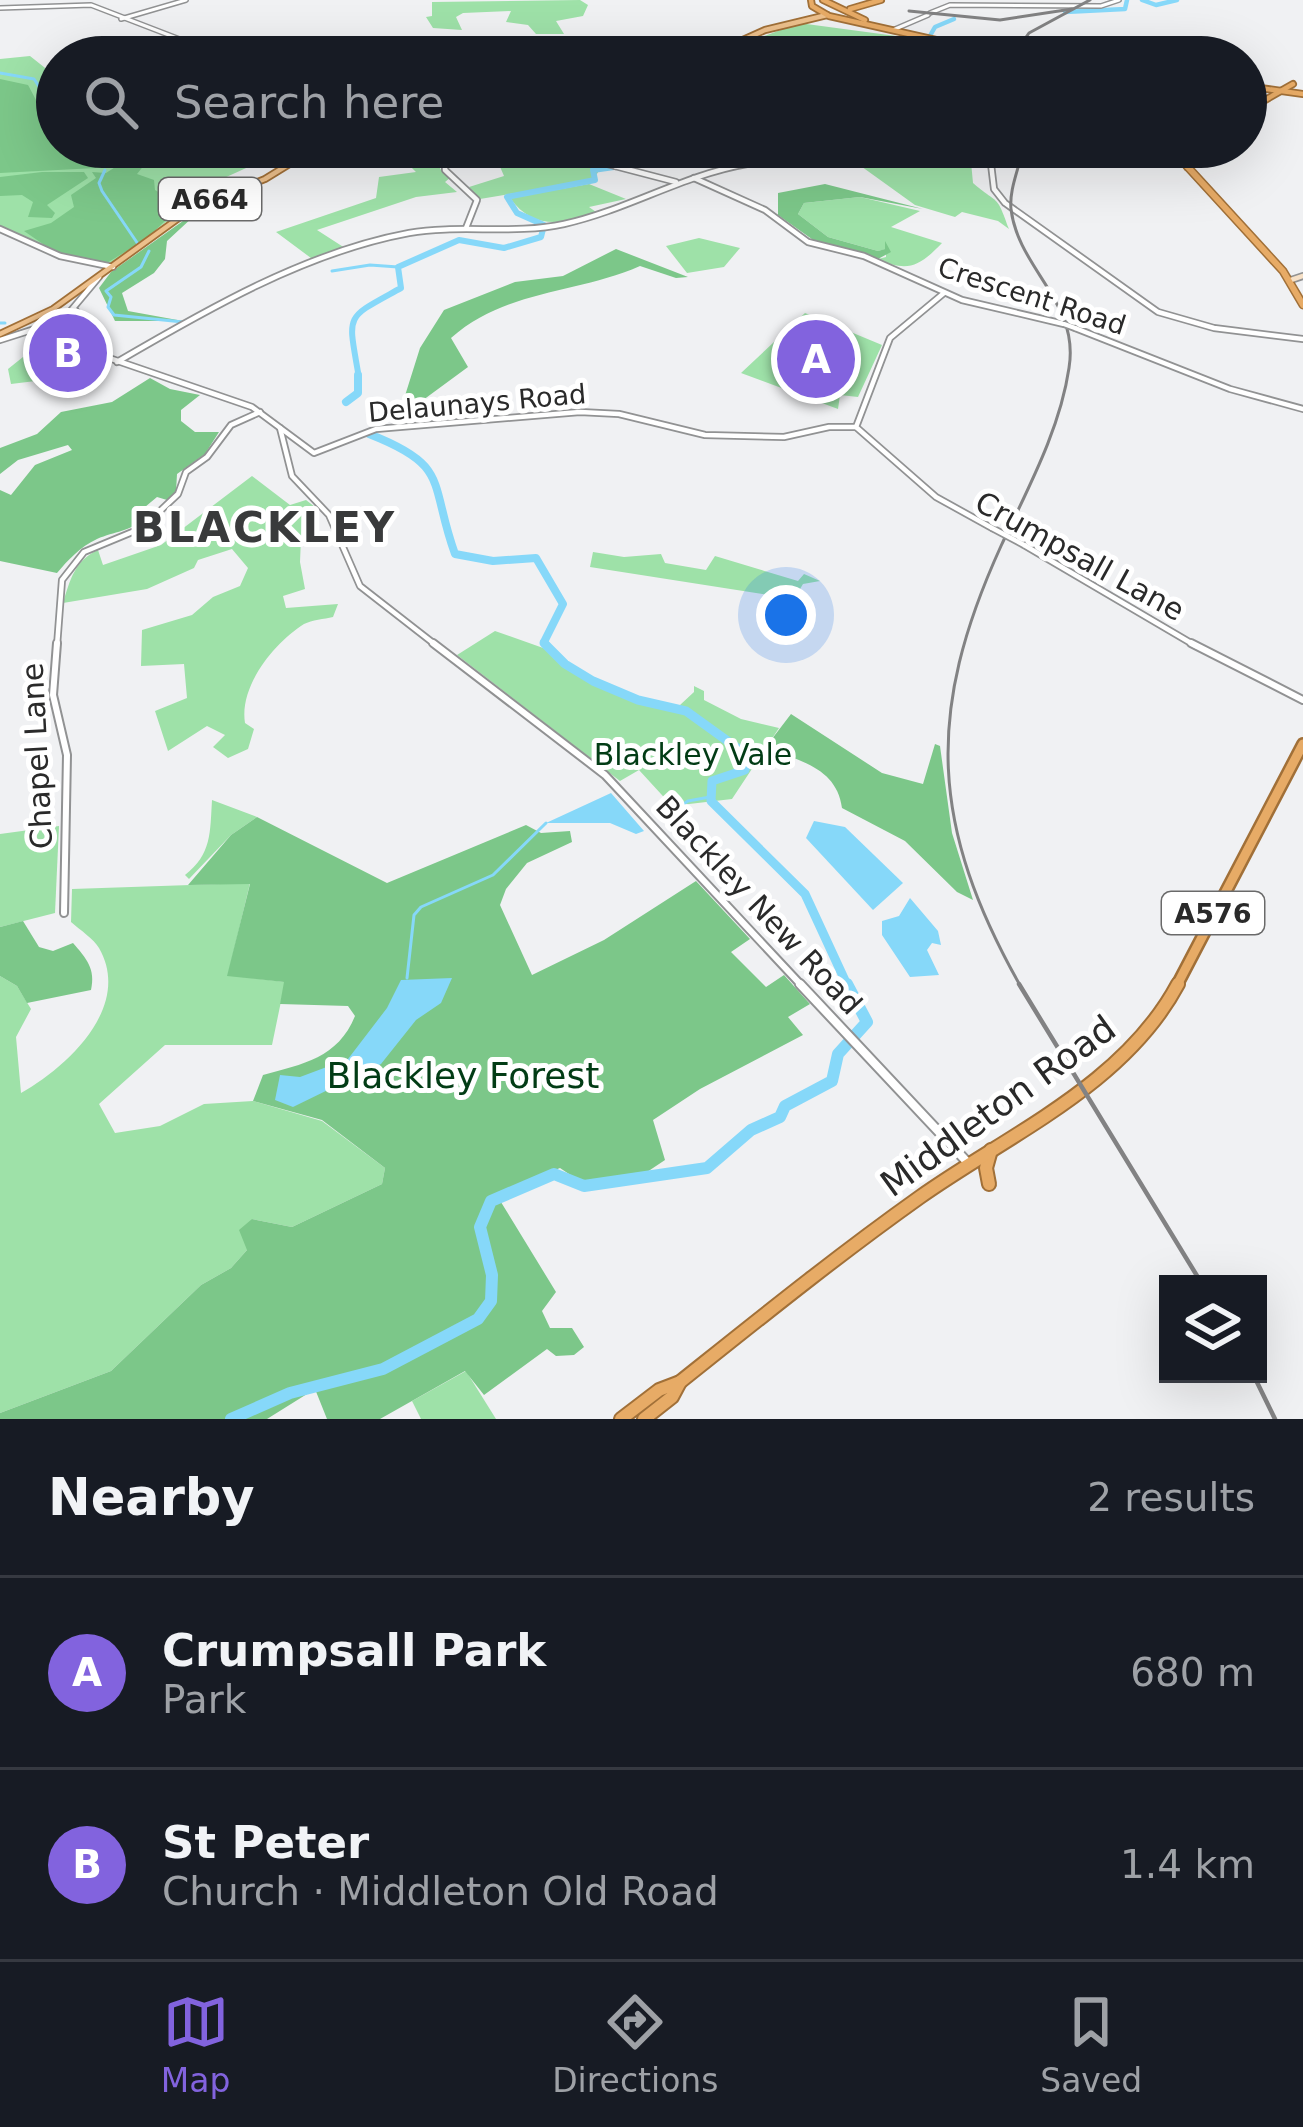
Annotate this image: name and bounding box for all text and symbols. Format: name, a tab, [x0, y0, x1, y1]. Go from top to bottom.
search box	[36, 36, 1267, 168]
icon: search	[78, 69, 144, 135]
text: Search here	[174, 76, 444, 129]
road number: A664	[159, 178, 261, 220]
street label: Crescent Road	[934, 251, 1130, 341]
pin: B	[29, 308, 107, 398]
pin: A	[777, 314, 855, 404]
street label: Delaunays Road	[367, 378, 587, 428]
street label: Crumpsall Lane	[969, 484, 1191, 628]
district label: BLACKLEY	[133, 503, 397, 552]
your location	[756, 585, 816, 645]
street label: Chapel Lane	[15, 662, 59, 850]
park label: Blackley Vale	[594, 737, 792, 772]
street label: Blackley New Road	[649, 789, 869, 1021]
road number: A576	[1162, 892, 1264, 934]
street label: Middleton Road	[873, 1007, 1123, 1205]
park label: Blackley Forest	[327, 1055, 599, 1096]
map controls	[1159, 1275, 1267, 1383]
button: layers	[1159, 1275, 1267, 1383]
text: Nearby	[48, 1468, 255, 1527]
text: 2 results	[1087, 1475, 1255, 1520]
text: Crumpsall Park	[162, 1624, 546, 1677]
text: A	[72, 1650, 102, 1695]
text: 680 m	[1130, 1650, 1255, 1695]
text: Park	[162, 1677, 246, 1722]
text: St Peter	[162, 1816, 369, 1869]
text: B	[72, 1842, 102, 1887]
text: 1.4 km	[1120, 1842, 1255, 1887]
text: Church · Middleton Old Road	[162, 1869, 719, 1914]
tab: Map	[161, 1989, 231, 2100]
tab: Directions	[552, 1989, 718, 2100]
tab: Saved	[1040, 1989, 1142, 2100]

